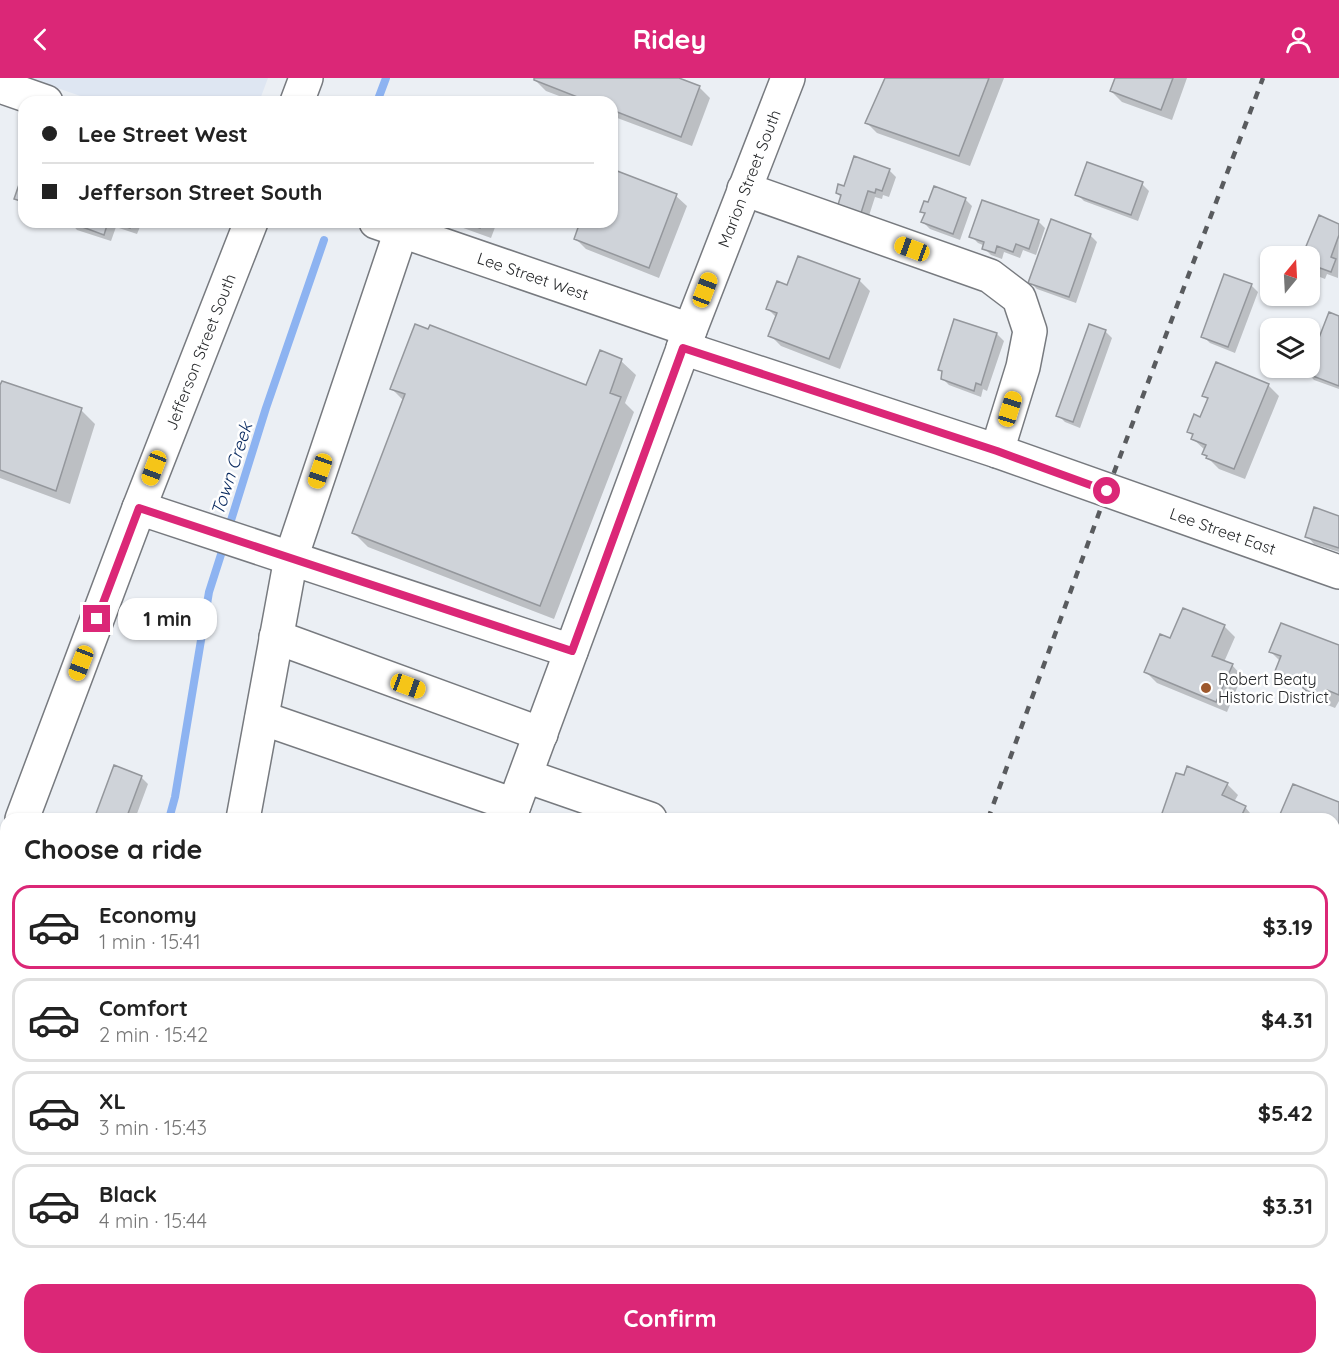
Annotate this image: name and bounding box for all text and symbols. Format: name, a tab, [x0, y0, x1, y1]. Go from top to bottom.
text: Ridey	[633, 22, 706, 56]
icon: back	[24, 23, 57, 56]
icon: person	[1282, 23, 1315, 56]
street label: Marion Street South	[713, 107, 785, 250]
text: Lee Street West	[78, 120, 248, 148]
text: Jefferson Street South	[78, 178, 322, 206]
car	[892, 234, 932, 264]
north arrow	[1260, 246, 1320, 306]
map controls	[1260, 246, 1320, 378]
street label: Lee Street West	[475, 248, 591, 304]
car	[690, 270, 720, 310]
street label: Jefferson Street South	[161, 271, 240, 433]
button: layers	[1260, 318, 1320, 378]
car	[996, 389, 1024, 429]
water label: Town Creek	[206, 418, 258, 518]
car	[139, 448, 169, 488]
car	[306, 451, 334, 491]
route start	[1093, 477, 1120, 504]
street label: Lee Street East	[1167, 503, 1278, 559]
callout: 1 min	[118, 598, 217, 640]
route end	[83, 605, 110, 632]
text: 1 min	[143, 606, 192, 631]
car	[66, 643, 96, 683]
place label: Robert Beaty Historic District	[1218, 669, 1329, 707]
car	[388, 671, 428, 701]
marker: Robert Beaty Historic District	[1199, 681, 1213, 695]
text: Choose a ride	[24, 832, 202, 866]
icon: car	[27, 900, 81, 954]
text: Economy	[99, 901, 197, 929]
text: $3.19	[1263, 913, 1313, 941]
text: 1 min · 15:41	[99, 929, 201, 954]
icon: car	[27, 993, 81, 1047]
text: Comfort	[99, 994, 188, 1022]
text: $4.31	[1261, 1006, 1313, 1034]
text: 2 min · 15:42	[99, 1022, 208, 1047]
icon: car	[27, 1086, 81, 1140]
text: XL	[99, 1087, 126, 1115]
text: $5.42	[1258, 1099, 1313, 1127]
text: 3 min · 15:43	[99, 1115, 207, 1140]
icon: car	[27, 1179, 81, 1233]
text: Black	[99, 1180, 157, 1208]
text: $3.31	[1262, 1192, 1313, 1220]
text: 4 min · 15:44	[99, 1208, 207, 1233]
button: Confirm	[24, 1284, 1316, 1353]

